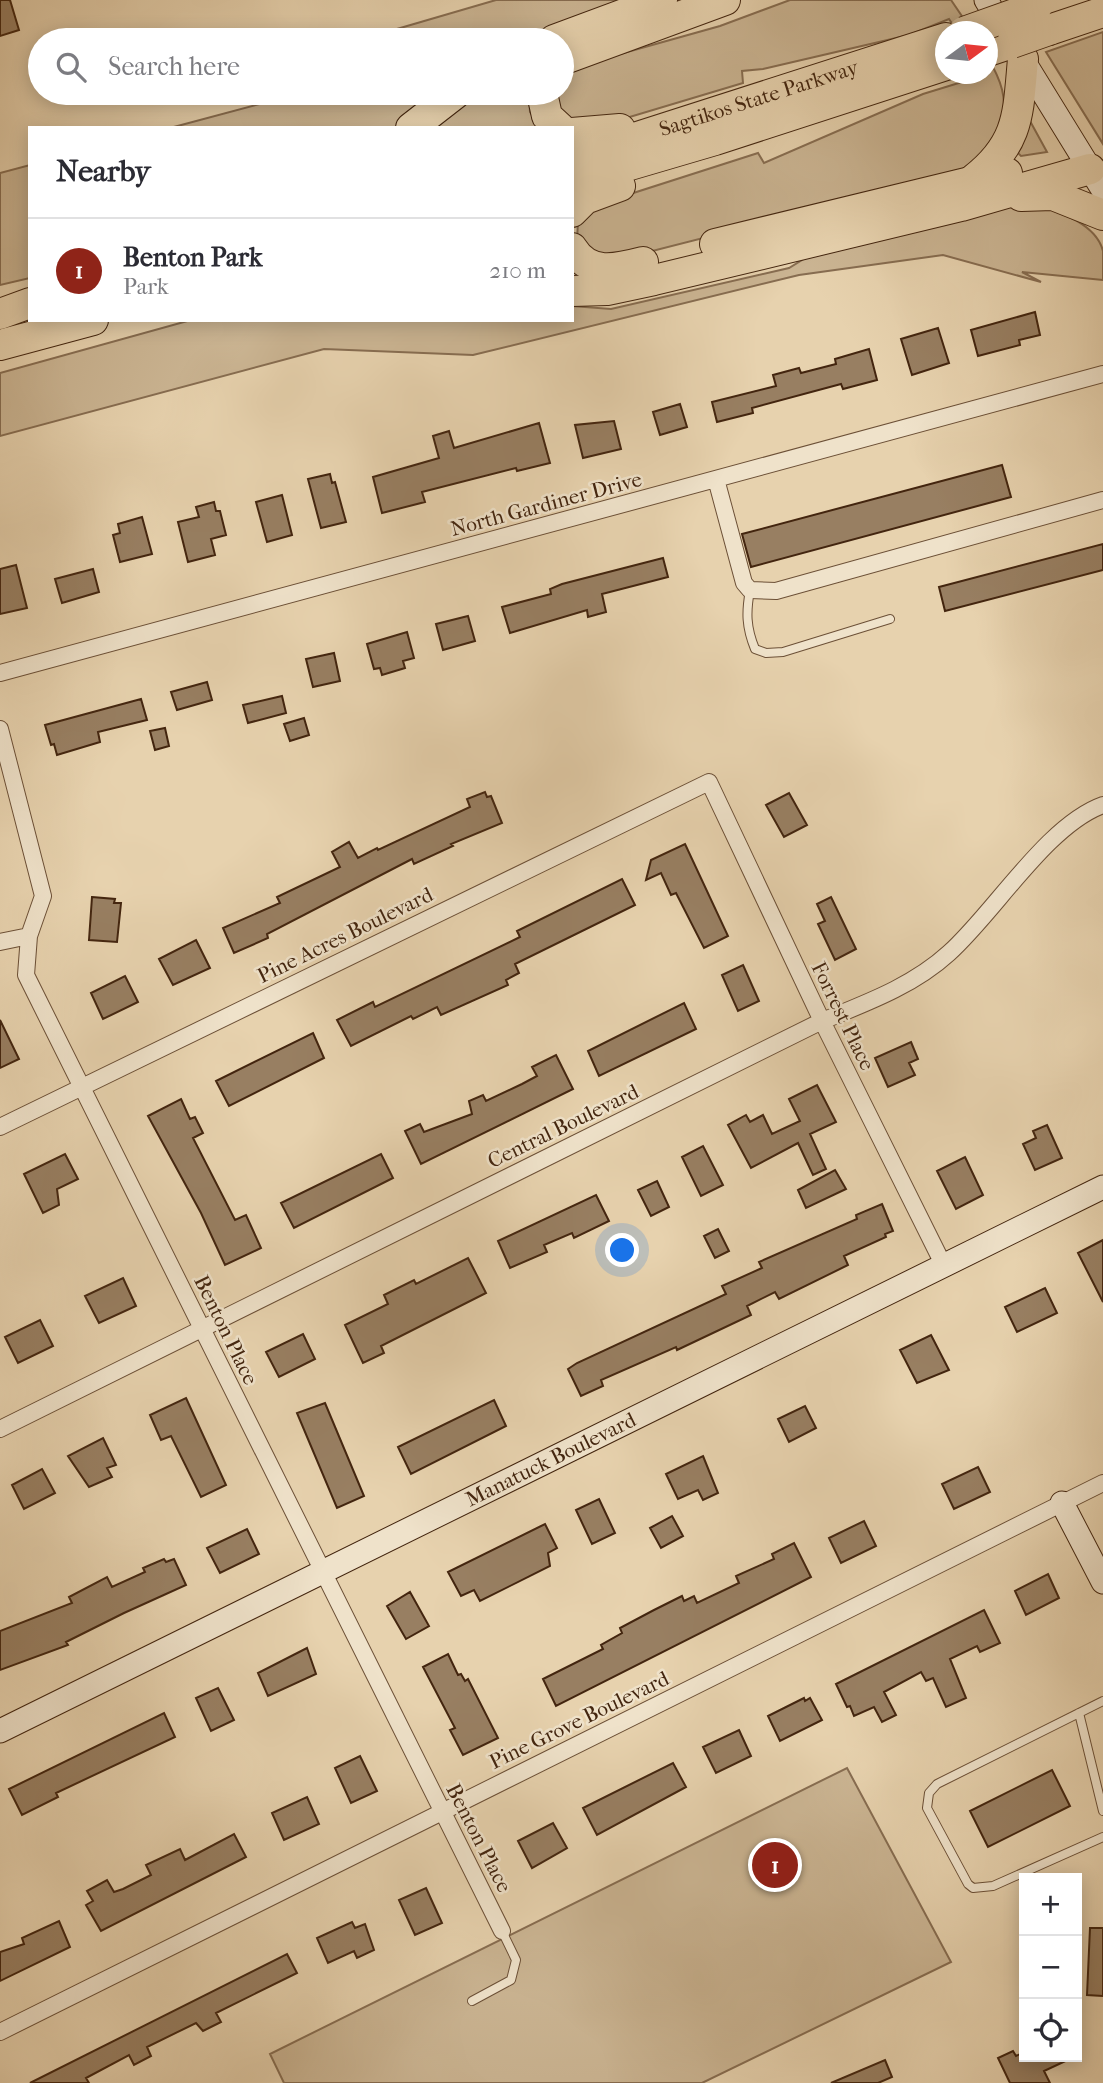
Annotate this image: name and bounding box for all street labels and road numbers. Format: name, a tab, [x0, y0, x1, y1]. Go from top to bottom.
street label: Sagtikos State Parkway	[656, 55, 862, 141]
street label: North Gardiner Drive	[448, 467, 644, 541]
street label: Pine Acres Boulevard	[253, 882, 437, 988]
street label: Forrest Place	[806, 958, 880, 1074]
street label: Central Boulevard	[484, 1079, 643, 1173]
street label: Benton Place	[189, 1271, 263, 1389]
street label: Manatuck Boulevard	[462, 1407, 640, 1511]
street label: Pine Grove Boulevard	[485, 1666, 673, 1774]
street label: Benton Place	[441, 1780, 517, 1896]

